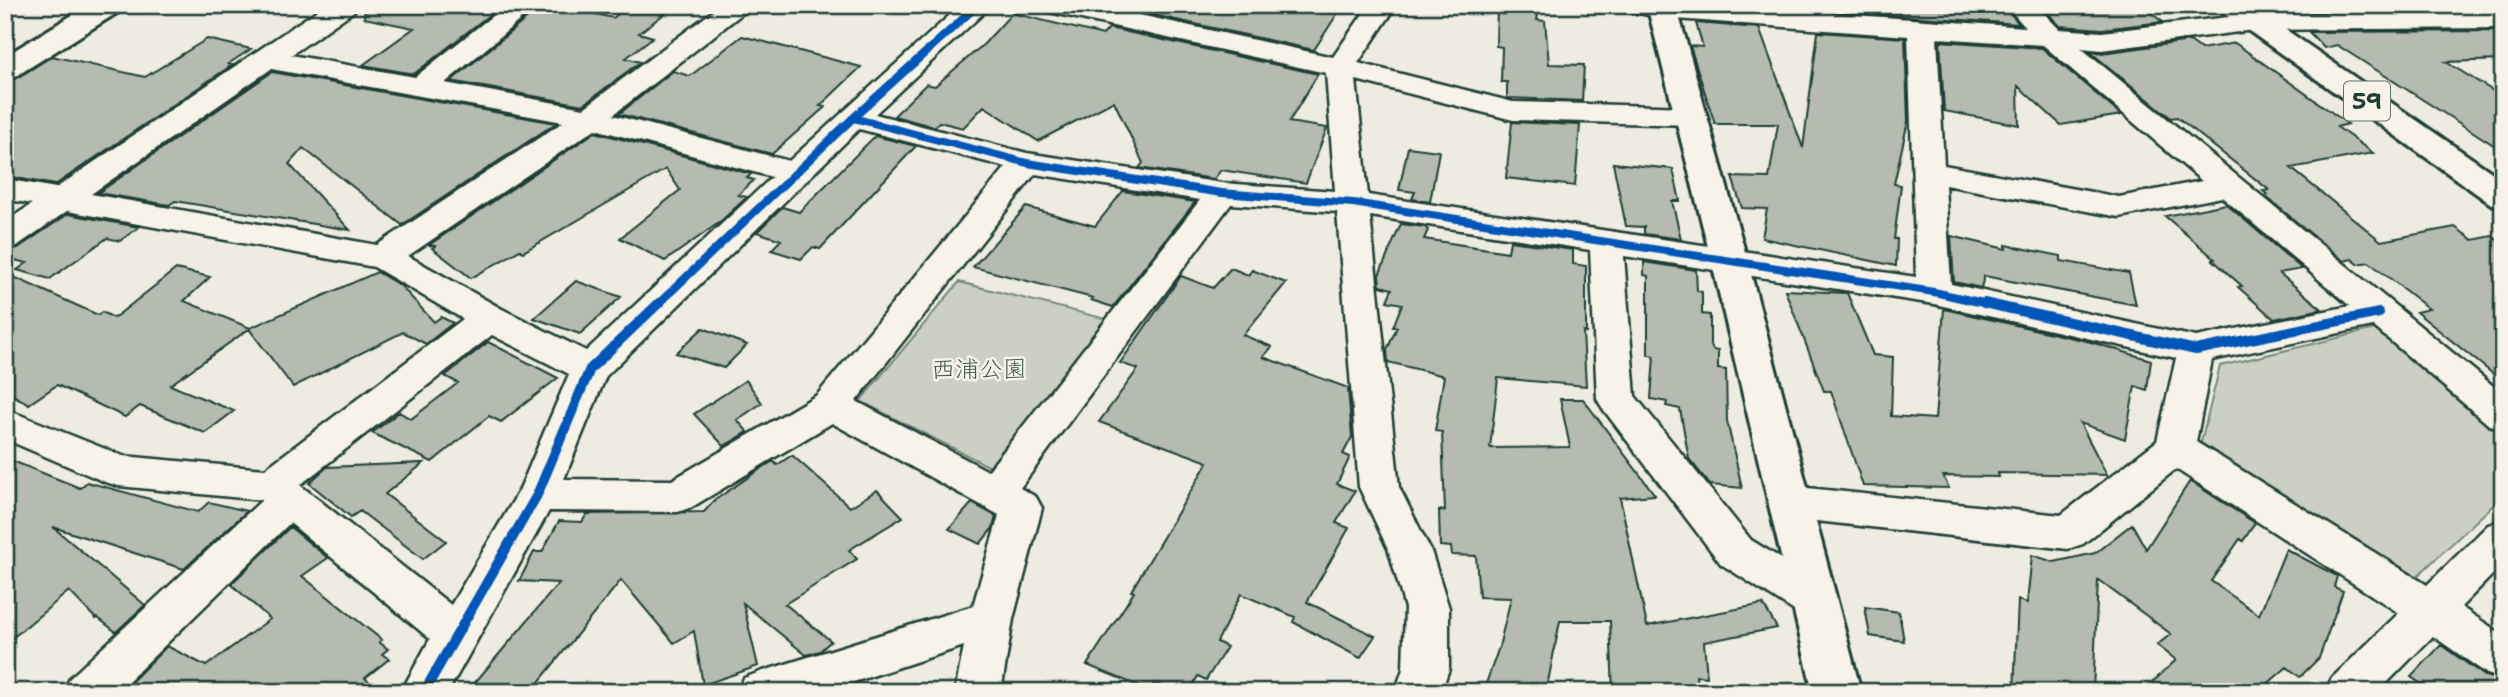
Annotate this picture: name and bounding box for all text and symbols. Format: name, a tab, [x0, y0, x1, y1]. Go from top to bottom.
road number: 59	[2344, 82, 2390, 120]
park label: 西浦公園	[931, 353, 1027, 385]

